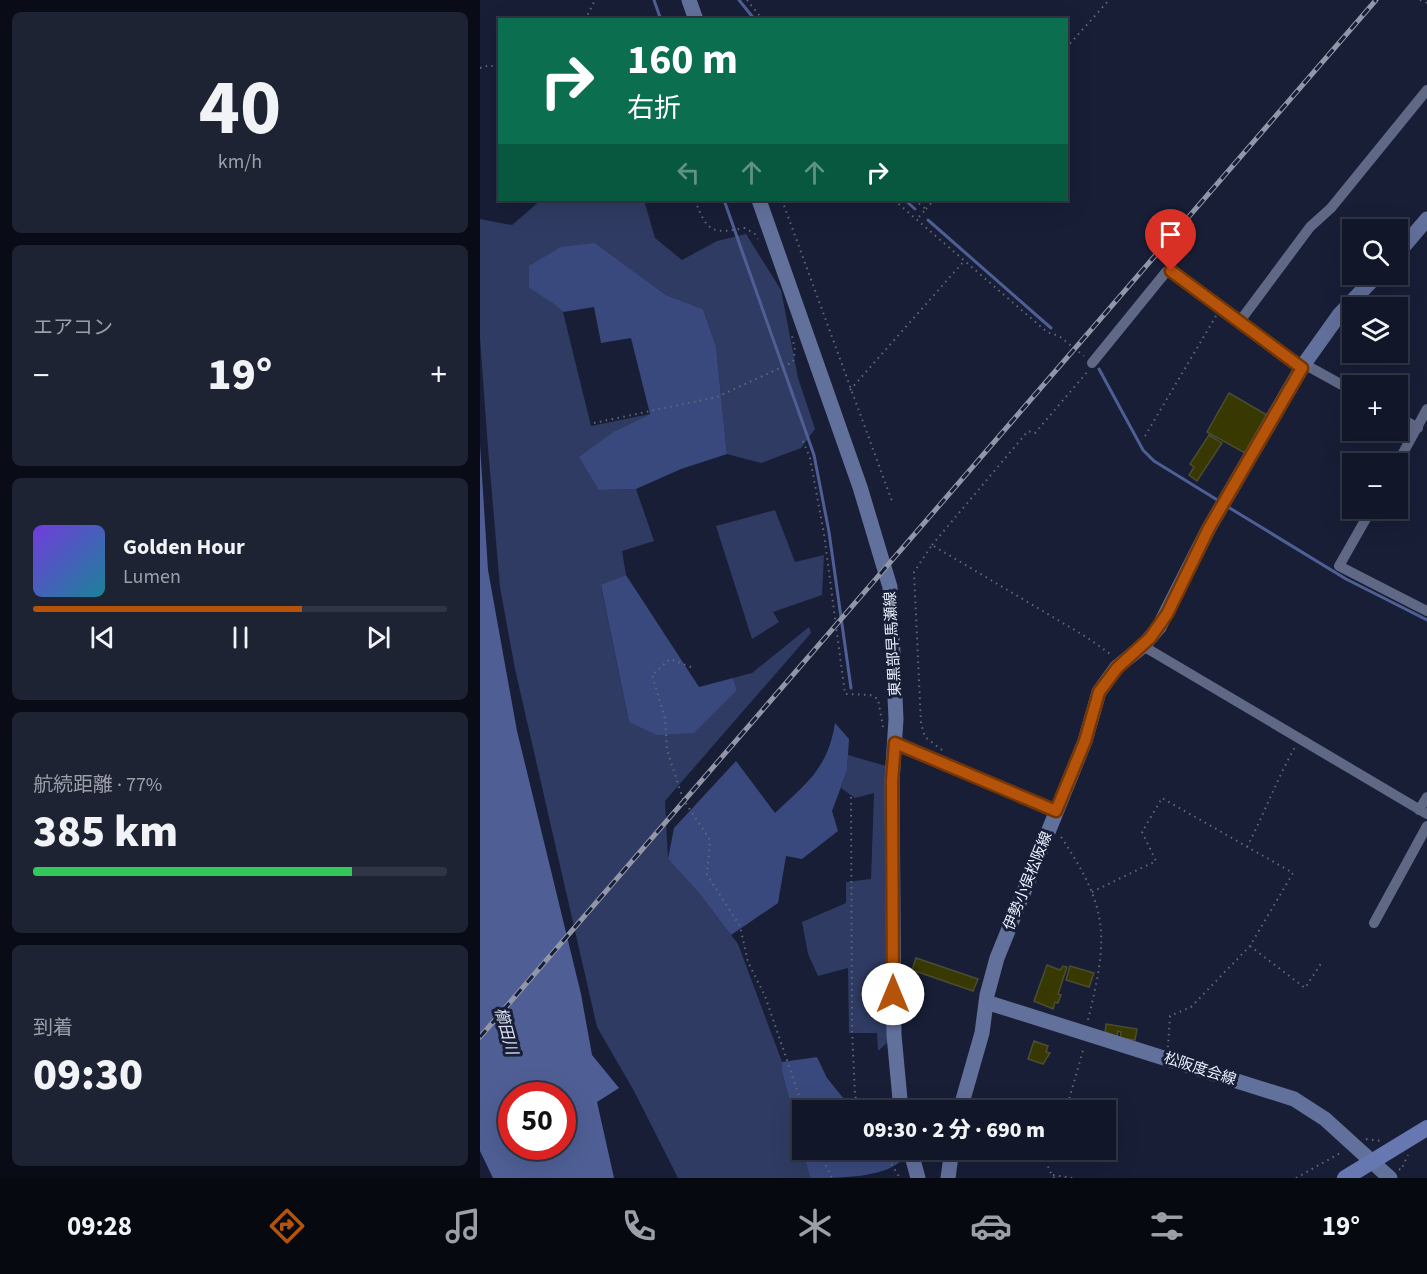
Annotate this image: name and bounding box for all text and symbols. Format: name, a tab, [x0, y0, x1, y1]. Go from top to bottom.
text: 160 m	[627, 30, 738, 90]
icon: right	[528, 42, 606, 120]
text: 40	[199, 53, 281, 164]
text: 右折	[627, 89, 681, 128]
text: km/h	[218, 148, 262, 176]
icon: left	[672, 156, 705, 189]
icon: ahead	[735, 156, 768, 189]
icon: ahead	[798, 156, 831, 189]
icon: right	[861, 156, 894, 189]
pin	[1145, 209, 1196, 271]
icon: arrive	[1154, 218, 1187, 251]
map controls	[1342, 219, 1408, 519]
button: search	[1342, 219, 1408, 285]
button: layers	[1342, 297, 1408, 363]
text: エアコン	[33, 314, 113, 342]
text: 19°	[208, 343, 272, 407]
text: −	[33, 352, 49, 399]
text: +	[431, 352, 447, 399]
button: +	[1342, 375, 1408, 441]
button: −	[1342, 453, 1408, 519]
text: Golden Hour	[123, 531, 245, 563]
text: Lumen	[123, 563, 181, 591]
street label: 東黒部早馬瀬線	[880, 591, 906, 697]
icon: previous	[86, 621, 119, 654]
icon: pause	[224, 621, 257, 654]
icon: next	[362, 621, 395, 654]
text: 航続距離 · 77%	[33, 771, 162, 799]
text: 385 km	[33, 800, 178, 864]
street label: 伊勢小俣松阪線	[999, 828, 1057, 934]
position arrow	[861, 962, 925, 1026]
water label: 櫛田川	[489, 1005, 523, 1059]
text: 到着	[33, 1014, 73, 1042]
text: 09:30	[33, 1043, 143, 1107]
street label: 松阪度会線	[1161, 1047, 1239, 1091]
speed limit sign: 50	[498, 1082, 576, 1160]
text: 09:30 · 2 分 · 690 m	[863, 1114, 1045, 1146]
icon: directions	[266, 1205, 308, 1247]
icon: music	[442, 1205, 484, 1247]
icon: phone	[618, 1205, 660, 1247]
icon: climate	[794, 1205, 836, 1247]
icon: car	[970, 1205, 1012, 1247]
icon: filters	[1146, 1205, 1188, 1247]
text: 09:28	[67, 1207, 132, 1246]
text: 19°	[1322, 1207, 1360, 1246]

